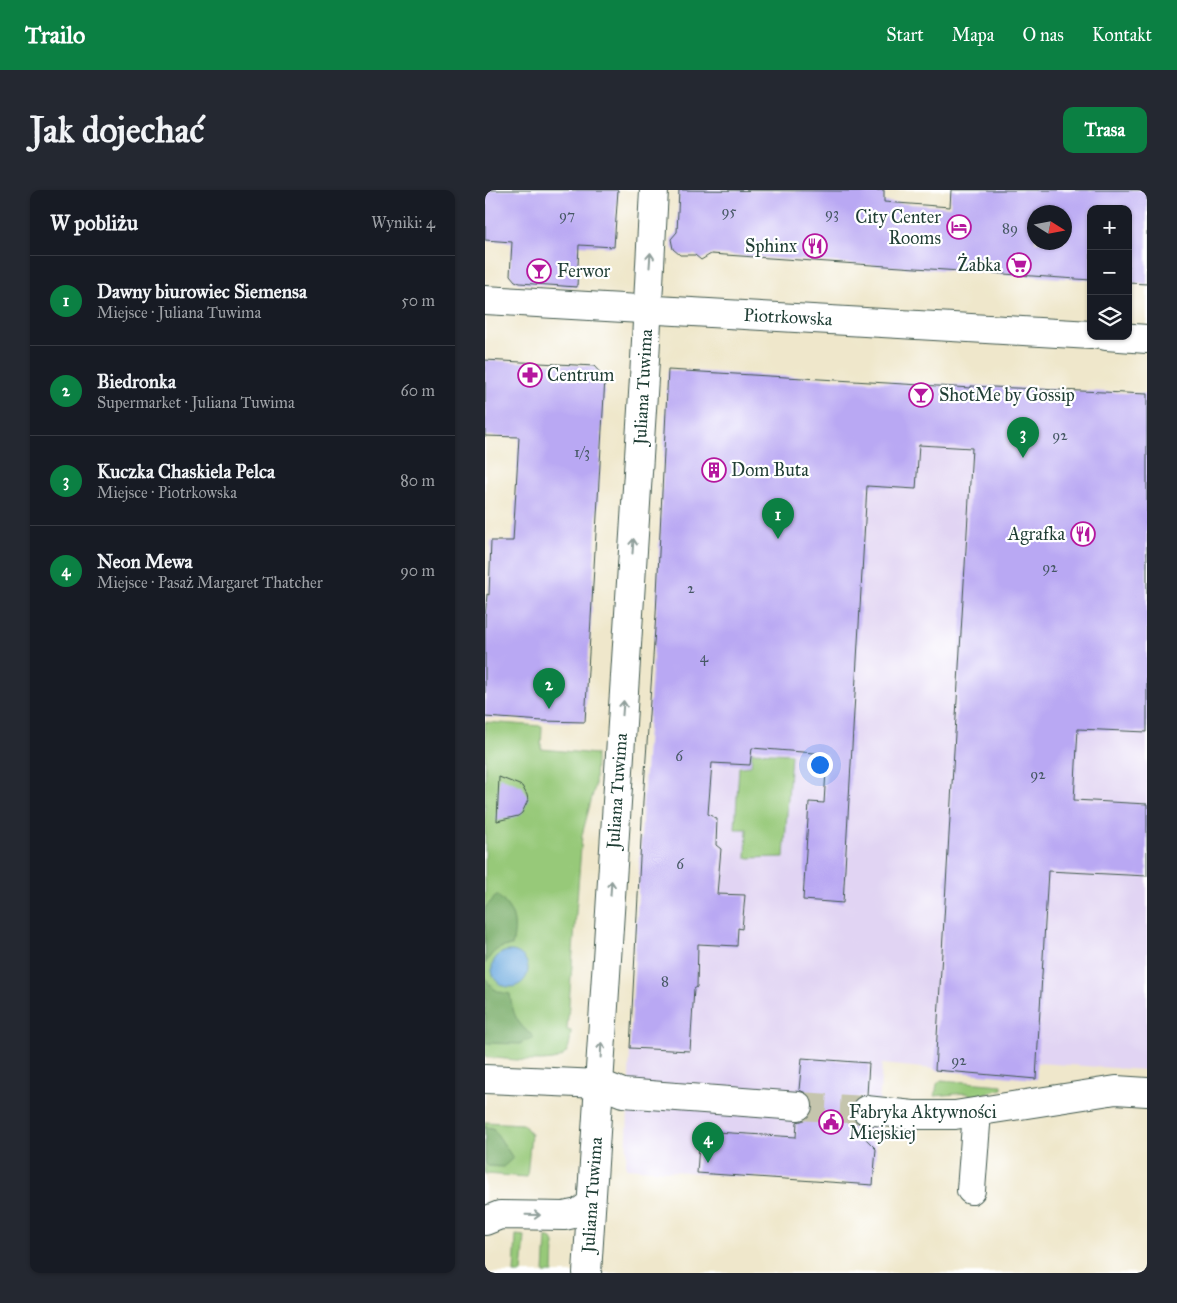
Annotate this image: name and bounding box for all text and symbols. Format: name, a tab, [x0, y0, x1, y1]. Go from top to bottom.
text: Trailo	[25, 20, 85, 50]
text: Start	[886, 24, 924, 46]
text: Mapa	[952, 24, 994, 46]
text: O nas	[1022, 24, 1064, 46]
text: Kontakt	[1092, 24, 1152, 46]
button: Trasa	[1063, 107, 1147, 153]
text: Jak dojechać	[30, 109, 204, 152]
house number: 95	[721, 202, 737, 220]
house number: 93	[825, 204, 839, 222]
north arrow	[1027, 205, 1072, 250]
map controls	[1087, 205, 1132, 340]
button: +	[1087, 205, 1132, 250]
house number: 97	[559, 206, 575, 224]
place label: City Center Rooms	[855, 206, 941, 249]
text: W pobliżu	[50, 210, 138, 236]
text: Wyniki: 4	[371, 213, 435, 232]
hotel icon: City Center Rooms	[946, 214, 972, 240]
house number: 89	[1002, 219, 1018, 237]
restaurant icon: Sphinx	[802, 233, 828, 259]
place label: Sphinx	[745, 235, 797, 257]
button: −	[1087, 250, 1132, 295]
supermarket icon: Żabka	[1006, 252, 1032, 278]
one-way arrow	[645, 253, 654, 269]
place label: Żabka	[958, 253, 1001, 276]
bar icon: Ferwor	[526, 258, 552, 284]
place label: Ferwor	[557, 260, 611, 282]
text: Dawny biurowiec Siemensa	[97, 280, 307, 303]
text: 1	[63, 291, 69, 310]
text: 50 m	[401, 291, 435, 310]
button: layers	[1087, 295, 1132, 340]
text: Miejsce · Juliana Tuwima	[97, 303, 261, 322]
street label: Piotrkowska	[743, 304, 833, 330]
street label: Juliana Tuwima	[629, 328, 658, 448]
pharmacy icon: Centrum	[517, 362, 543, 388]
place label: Centrum	[547, 364, 614, 386]
text: Biedronka	[97, 370, 176, 393]
text: 2	[62, 381, 70, 400]
text: 60 m	[401, 381, 435, 400]
bar icon: ShotMe by Gossip	[908, 382, 934, 408]
place label: ShotMe by Gossip	[939, 384, 1075, 406]
text: Supermarket · Juliana Tuwima	[97, 393, 295, 412]
pin: 3	[1007, 417, 1039, 458]
house number: 92	[1052, 426, 1068, 444]
house number: 1/3	[574, 443, 590, 461]
building icon: Dom Buta	[701, 457, 727, 483]
place label: Dom Buta	[731, 459, 809, 481]
text: Kuczka Chaskiela Pelca	[97, 460, 275, 483]
text: 3	[63, 471, 69, 490]
text: 80 m	[400, 471, 435, 490]
text: Miejsce · Piotrkowska	[97, 483, 237, 502]
pin: 1	[762, 498, 794, 539]
restaurant icon: Agrafka	[1070, 521, 1096, 547]
place label: Agrafka	[1007, 523, 1065, 546]
one-way arrow	[628, 538, 637, 554]
text: Neon Mewa	[97, 550, 193, 573]
house number: 92	[1042, 558, 1058, 576]
text: 4	[62, 561, 70, 580]
text: 90 m	[400, 561, 435, 580]
text: Miejsce · Pasaż Margaret Thatcher	[97, 573, 323, 592]
house number: 2	[687, 579, 695, 597]
house number: 4	[700, 648, 709, 666]
pin: 2	[533, 668, 565, 709]
one-way arrow	[618, 700, 627, 716]
street label: Juliana Tuwima	[602, 732, 633, 852]
house number: 6	[675, 747, 684, 765]
your location	[807, 752, 833, 778]
house number: 92	[1030, 765, 1046, 783]
house number: 6	[676, 855, 685, 873]
one-way arrow	[607, 880, 616, 896]
house number: 8	[661, 972, 669, 990]
one-way arrow	[597, 1042, 606, 1058]
house number: 92	[951, 1051, 967, 1069]
place label: Fabryka Aktywności Miejskiej	[849, 1101, 997, 1144]
public building icon: Fabryka Aktywności Miejskiej	[818, 1109, 844, 1135]
pin: 4	[692, 1122, 724, 1163]
street label: Juliana Tuwima	[577, 1136, 608, 1256]
one-way arrow	[524, 1210, 540, 1220]

